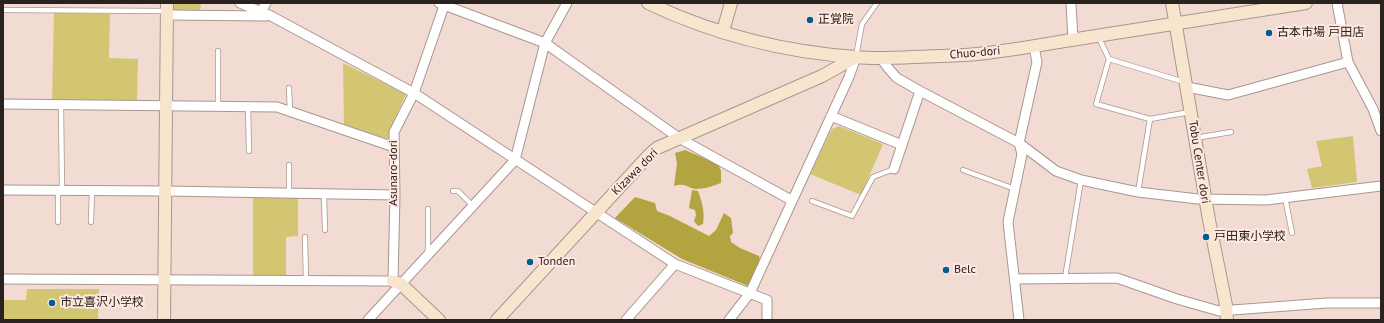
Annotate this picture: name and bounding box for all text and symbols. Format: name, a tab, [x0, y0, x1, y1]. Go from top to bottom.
place label: 正覚院	[818, 13, 854, 27]
marker: 正覚院	[805, 15, 815, 25]
place label: 古本市場 戸田店	[1277, 26, 1364, 40]
marker: 古本市場 戸田店	[1264, 28, 1274, 38]
street label: Chuo-dori	[949, 44, 1001, 62]
street label: Tobu Center dori	[1185, 119, 1213, 205]
street label: Asunaro-dori	[387, 140, 401, 206]
street label: Kizawa dori	[609, 146, 661, 198]
place label: 戸田東小学校	[1214, 230, 1286, 244]
marker: 戸田東小学校	[1201, 232, 1211, 242]
place label: Tonden	[538, 255, 575, 269]
marker: Tonden	[525, 257, 535, 267]
place label: Belc	[954, 263, 976, 277]
marker: Belc	[941, 265, 951, 275]
place label: 市立喜沢小学校	[60, 296, 144, 310]
marker: 市立喜沢小学校	[47, 298, 57, 308]

